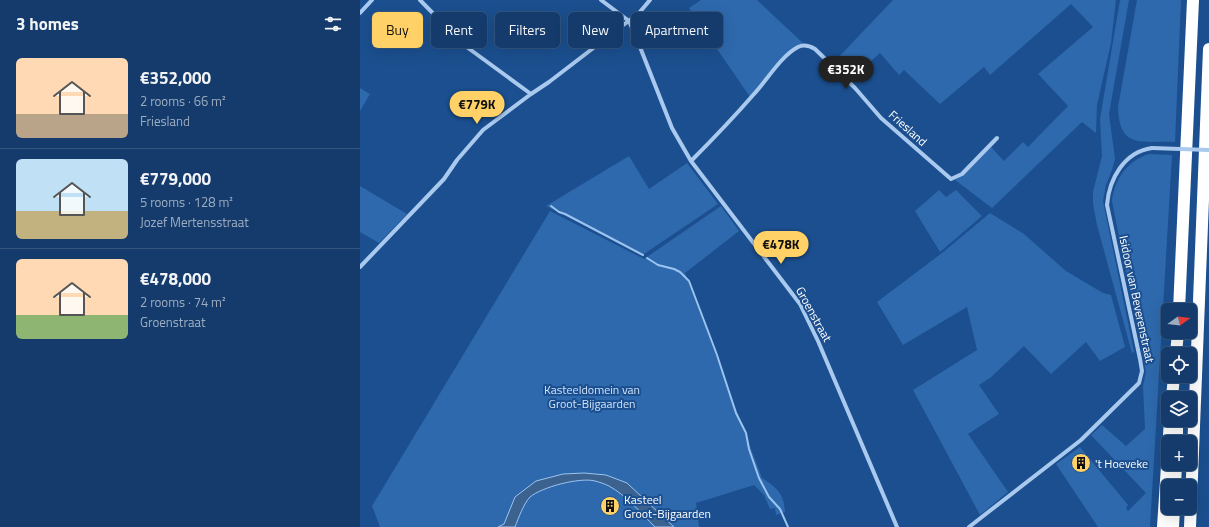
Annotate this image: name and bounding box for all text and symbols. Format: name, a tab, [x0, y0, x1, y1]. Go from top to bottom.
text: 3 homes	[16, 11, 79, 37]
chip: Buy	[372, 12, 423, 48]
chip: Rent	[431, 12, 487, 48]
chip: Filters	[495, 12, 560, 48]
chip: New	[568, 12, 623, 48]
chip: Apartment	[631, 12, 723, 48]
icon: filters	[322, 13, 344, 35]
pin: €352K	[818, 56, 874, 90]
text: €352K	[828, 59, 864, 79]
text: €352,000	[140, 65, 211, 91]
icon: home	[48, 74, 96, 122]
text: 2 rooms · 66 m²	[140, 91, 226, 111]
pin: €779K	[449, 91, 505, 125]
text: €779K	[459, 94, 495, 114]
street label: Friesland	[885, 106, 931, 150]
text: Friesland	[140, 111, 190, 131]
text: €779,000	[140, 166, 211, 192]
icon: home	[48, 175, 96, 223]
text: 5 rooms · 128 m²	[140, 192, 233, 212]
text: Jozef Mertensstraat	[140, 212, 249, 232]
pin: €478K	[753, 231, 809, 265]
text: €478K	[763, 234, 799, 254]
street label: Isidoor van Beverenstraat	[1114, 234, 1160, 365]
text: €478,000	[140, 266, 211, 292]
icon: home	[48, 275, 96, 323]
street label: Groenstraat	[791, 283, 837, 346]
text: 2 rooms · 74 m²	[140, 292, 226, 312]
north arrow	[1161, 303, 1197, 339]
map controls	[1161, 303, 1197, 515]
text: Groenstraat	[140, 312, 205, 332]
button: locate	[1161, 347, 1197, 383]
park label: Kasteeldomein van Groot-Bijgaarden	[544, 380, 640, 413]
button: layers	[1161, 391, 1197, 427]
button: +	[1161, 435, 1197, 471]
building icon: 't Hoeveke	[1070, 452, 1092, 474]
place label: 't Hoeveke	[1095, 454, 1148, 473]
button: −	[1161, 479, 1197, 515]
place label: Kasteel Groot-Bijgaarden	[624, 490, 711, 523]
building icon: Kasteel Groot-Bijgaarden	[599, 495, 621, 517]

